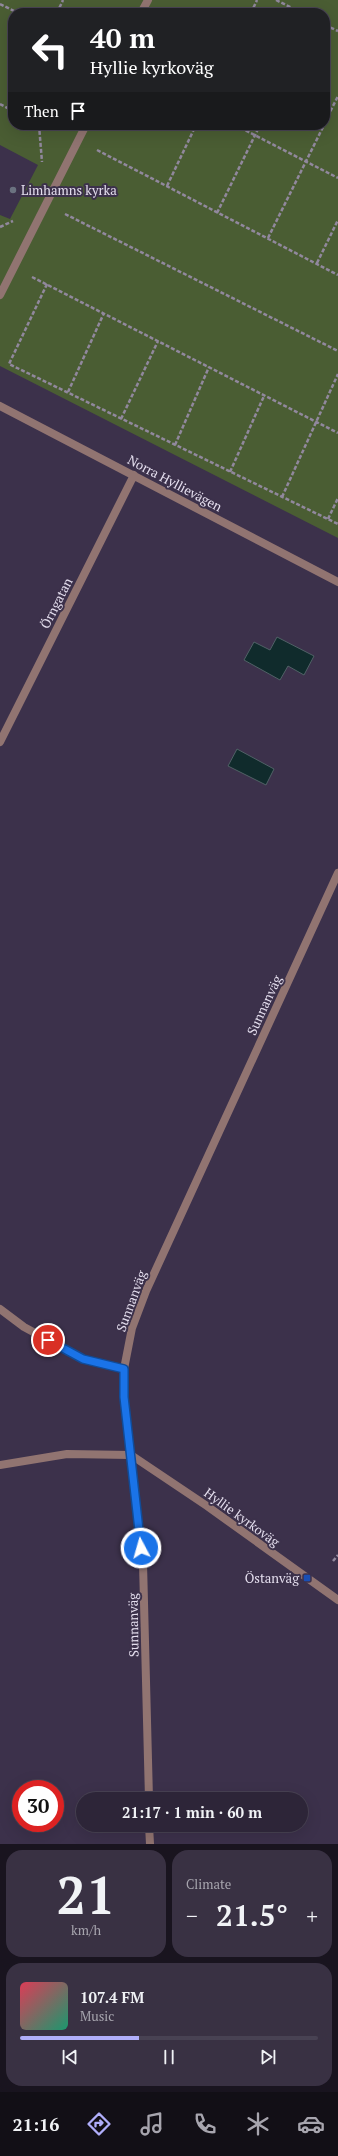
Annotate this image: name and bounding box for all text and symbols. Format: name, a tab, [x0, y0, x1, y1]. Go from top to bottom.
text: 40 m	[90, 19, 155, 56]
icon: left	[24, 24, 76, 76]
text: Hyllie kyrkoväg	[90, 55, 214, 79]
icon: arrive	[67, 100, 89, 122]
text: Then	[24, 101, 59, 121]
place label: Limhamns kyrka	[21, 181, 117, 199]
marker: Limhamns kyrka	[8, 185, 18, 195]
street label: Norra Hyllievägen	[125, 450, 226, 516]
street label: Örngatan	[36, 574, 77, 632]
street label: Sunnanväg	[242, 972, 286, 1038]
street label: Sunnanväg	[112, 1268, 150, 1334]
pin	[31, 1323, 65, 1357]
icon: arrive	[37, 1329, 59, 1351]
street label: Hyllie kyrkoväg	[201, 1483, 284, 1551]
position arrow	[120, 1527, 162, 1569]
place label: Östanväg	[245, 1569, 299, 1587]
marker: Östanväg	[302, 1573, 312, 1583]
street label: Sunnanväg	[123, 1593, 143, 1657]
speed limit sign: 30	[12, 1780, 64, 1832]
text: 21:17 · 1 min · 60 m	[122, 1802, 262, 1822]
text: 21	[57, 1860, 115, 1929]
text: Climate	[186, 1875, 231, 1893]
text: 21.5°	[216, 1895, 288, 1935]
text: −	[186, 1901, 198, 1930]
text: +	[306, 1901, 318, 1930]
text: km/h	[71, 1921, 101, 1939]
text: 107.4 FM	[80, 1987, 144, 2007]
text: Music	[80, 2007, 114, 2025]
icon: previous	[59, 2046, 81, 2068]
icon: pause	[158, 2046, 180, 2068]
icon: next	[257, 2046, 279, 2068]
icon: directions	[85, 2110, 113, 2138]
icon: music	[138, 2110, 166, 2138]
icon: phone	[191, 2110, 219, 2138]
icon: climate	[244, 2110, 272, 2138]
icon: car	[297, 2110, 325, 2138]
text: 21:16	[13, 2112, 59, 2136]

